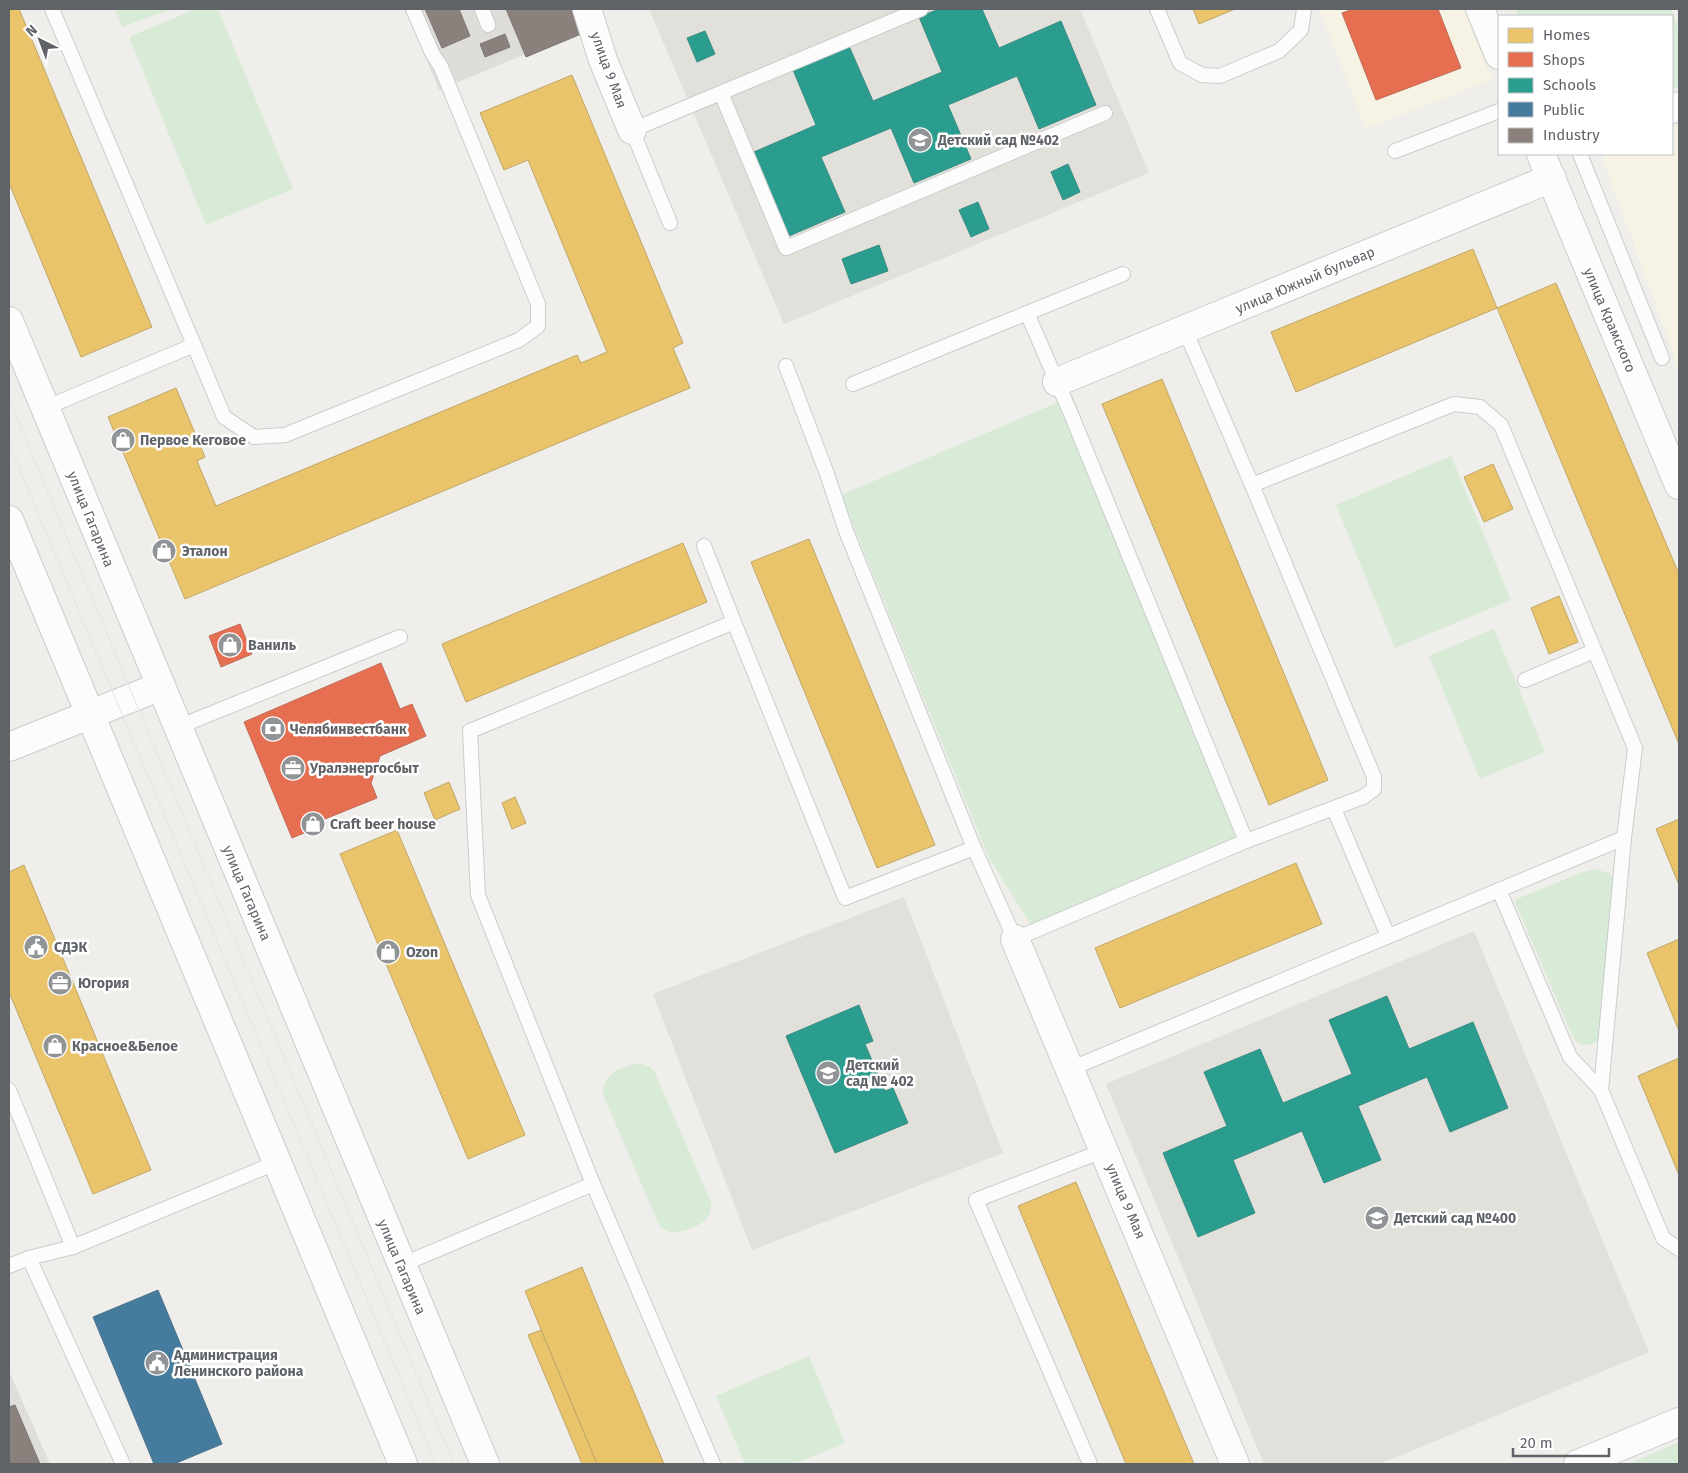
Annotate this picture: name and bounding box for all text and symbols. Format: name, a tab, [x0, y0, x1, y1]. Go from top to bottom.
north arrow	[15, 15, 65, 65]
legend	[1498, 15, 1673, 155]
text: N	[22, 21, 41, 40]
text: Homes	[1543, 26, 1590, 44]
street label: улица 9 Мая	[587, 30, 630, 111]
text: Shops	[1543, 51, 1585, 69]
text: Schools	[1543, 76, 1596, 94]
text: Public	[1543, 101, 1585, 119]
text: Industry	[1543, 126, 1600, 144]
school or university icon: Детский сад №402	[907, 127, 933, 153]
place label: Детский сад №402	[937, 132, 1059, 149]
street label: улица Южный бульвар	[1233, 243, 1377, 318]
street label: улица Крамского	[1580, 265, 1639, 375]
shop icon: Первое Кеговое	[110, 427, 136, 453]
place label: Первое Кеговое	[140, 432, 246, 449]
street label: улица Гагарина	[64, 469, 117, 570]
shop icon: Эталон	[151, 538, 177, 564]
place label: Эталон	[182, 543, 228, 560]
shop icon: Ваниль	[217, 632, 243, 658]
place label: Ваниль	[248, 637, 297, 654]
bank icon: Челябинвестбанк	[260, 716, 286, 742]
place label: Челябинвестбанк	[290, 721, 407, 738]
office icon: Уралэнергосбыт	[280, 755, 306, 781]
place label: Уралэнергосбыт	[309, 760, 419, 777]
shop icon: Craft beer house	[300, 811, 326, 837]
place label: Craft beer house	[330, 816, 436, 833]
street label: улица Гагарина	[219, 843, 274, 943]
public building icon: СДЭК	[23, 934, 49, 960]
place label: СДЭК	[54, 939, 87, 956]
shop icon: Ozon	[375, 939, 401, 965]
place label: Ozon	[406, 944, 438, 961]
office icon: Югория	[47, 970, 73, 996]
place label: Югория	[78, 975, 129, 992]
shop icon: Красное&Белое	[42, 1033, 68, 1059]
place label: Красное&Белое	[72, 1038, 178, 1055]
place label: Детский сад № 402	[845, 1057, 914, 1090]
school or university icon: Детский сад № 402	[815, 1060, 841, 1086]
street label: улица 9 Мая	[1102, 1161, 1149, 1241]
school or university icon: Детский сад №400	[1364, 1205, 1390, 1231]
place label: Детский сад №400	[1393, 1210, 1516, 1227]
street label: улица Гагарина	[374, 1217, 429, 1317]
place label: Администрация Ленинского района	[173, 1347, 304, 1380]
public building icon: Администрация Ленинского района	[144, 1350, 170, 1376]
scale bar	[1513, 1426, 1609, 1458]
text: 20 m	[1520, 1434, 1553, 1452]

